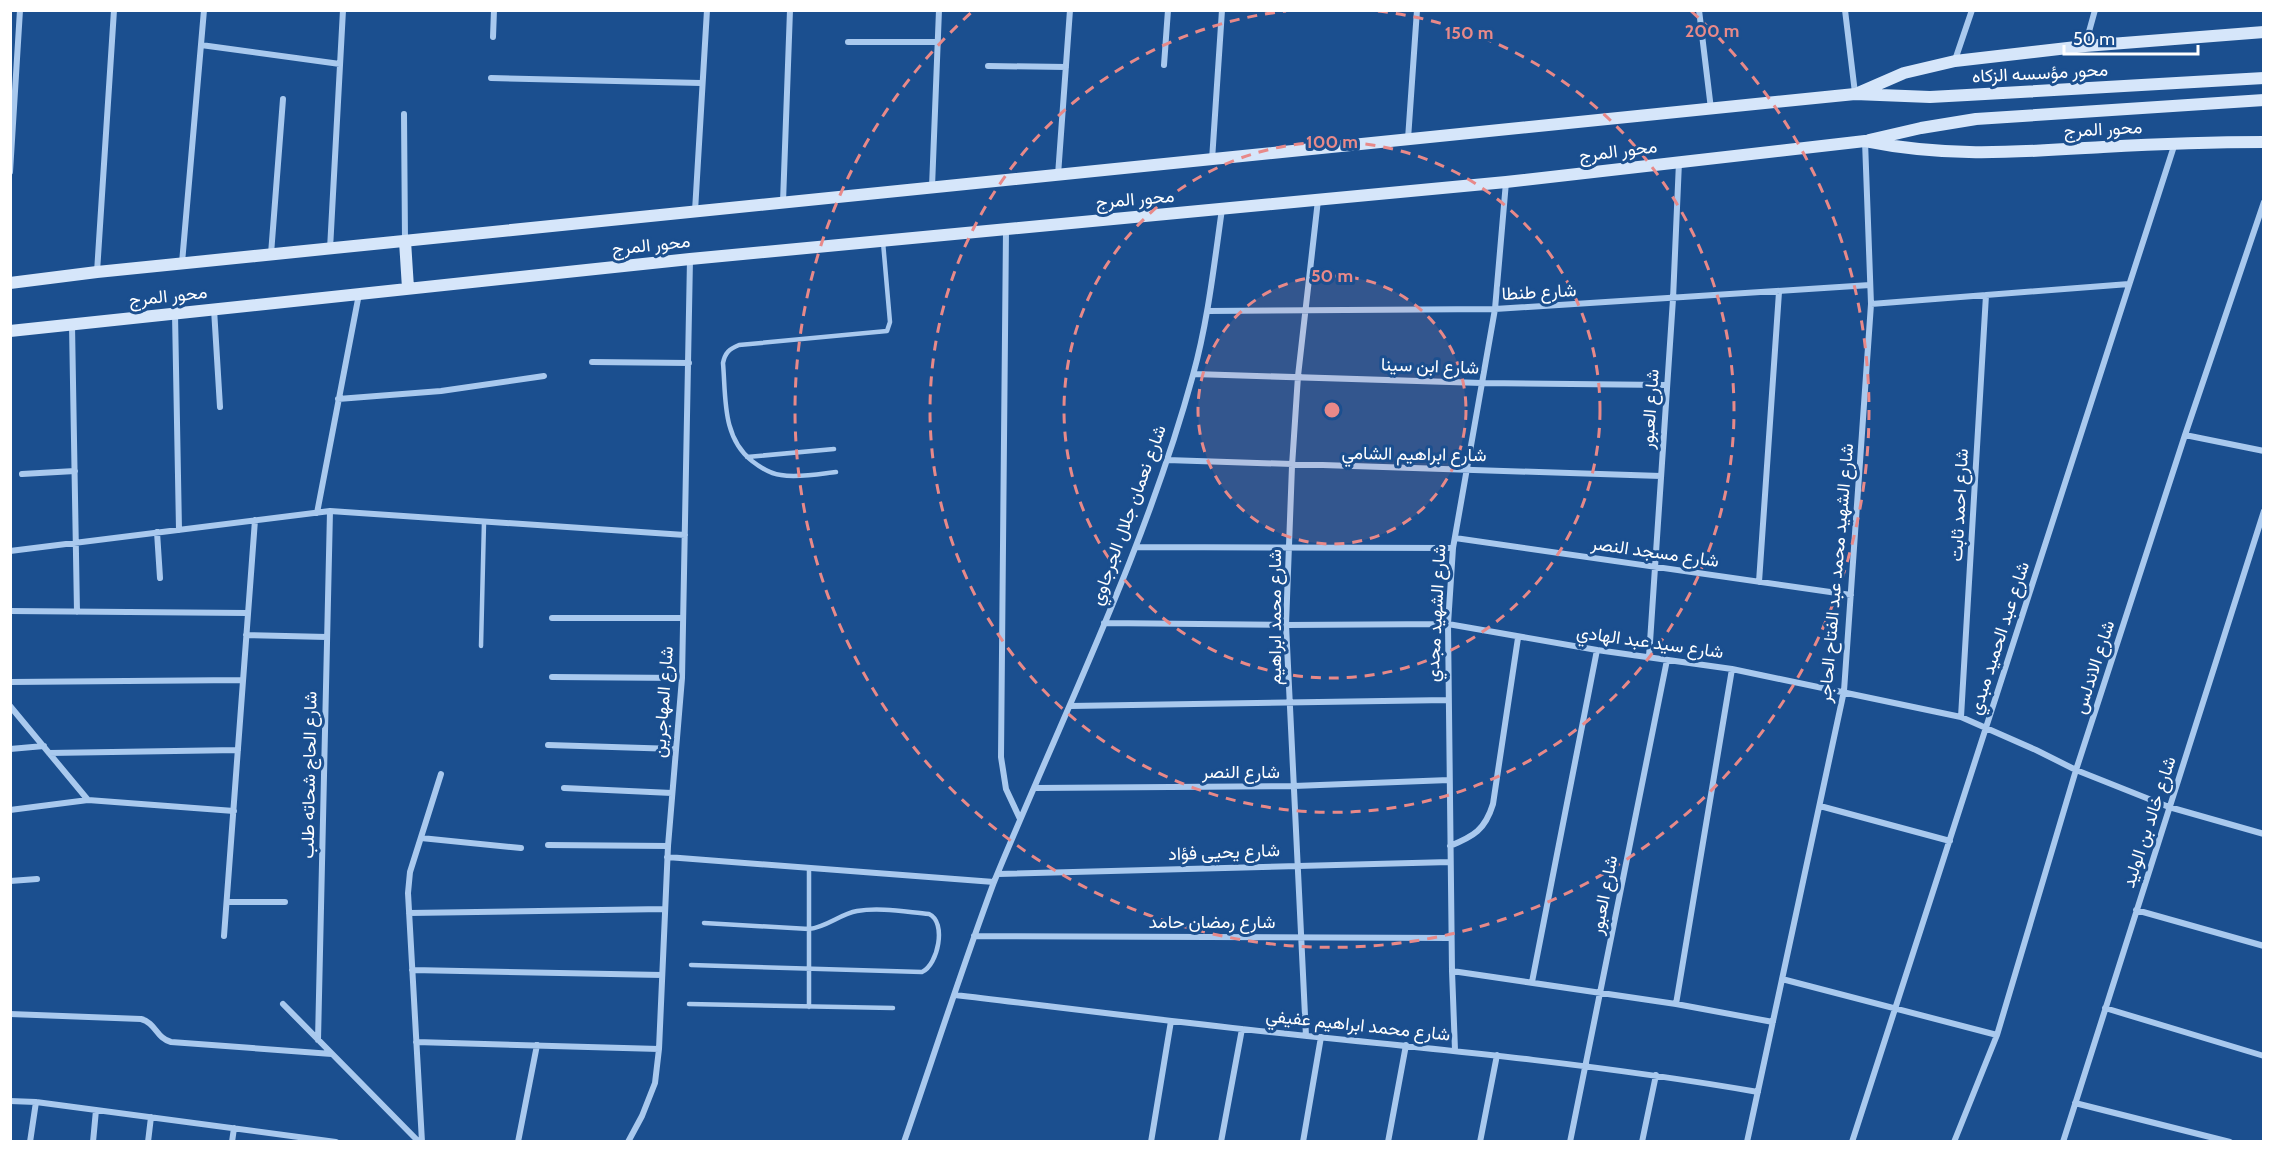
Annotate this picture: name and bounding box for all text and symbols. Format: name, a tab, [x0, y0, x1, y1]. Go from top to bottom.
scale bar	[2064, 18, 2198, 56]
text: 200 m	[1685, 20, 1739, 42]
text: 150 m	[1445, 22, 1493, 44]
text: 50 m	[2073, 28, 2115, 50]
street label: محور مؤسسه الزكاه	[1971, 58, 2109, 88]
street label: محور المرج	[2063, 116, 2143, 143]
text: 100 m	[1306, 131, 1358, 153]
street label: محور المرج	[1578, 135, 1659, 168]
street label: محور المرج	[1095, 185, 1175, 214]
street label: محور المرج	[611, 230, 691, 261]
text: 50 m	[1311, 265, 1353, 287]
street label: شارع طنطا	[1501, 279, 1577, 306]
street label: محور المرج	[128, 281, 208, 312]
street label: شارع ابن سينا	[1380, 353, 1479, 380]
street label: شارع العبور	[1636, 368, 1665, 451]
centre of rings	[1322, 400, 1342, 420]
street label: شارع نعمان جلال الجرجاوي	[1085, 422, 1175, 609]
street label: شارع ابراهيم الشامي	[1341, 442, 1487, 470]
street label: شارع الشهيد محمد عبد الفتاح الحاجر	[1814, 442, 1859, 705]
street label: شارع احمد ثابت	[1945, 448, 1974, 562]
street label: شارع مسجد النصر	[1589, 532, 1720, 573]
street label: شارع الشهيد مجدي	[1421, 543, 1455, 683]
street label: شارع محمد ابراهيم	[1264, 549, 1287, 685]
street label: شارع عبد الحميد مبدي	[1964, 559, 2038, 719]
street label: شارع الاندلس	[2069, 618, 2120, 717]
street label: شارع سيد عبد الهادي	[1575, 621, 1725, 667]
street label: شارع المهاجرين	[648, 645, 679, 759]
street label: شارع الحاج شحاته طلب	[297, 691, 322, 859]
street label: شارع خالد بن الوليد	[2117, 754, 2182, 891]
street label: شارع النصر	[1201, 761, 1280, 784]
street label: شارع يحيى فؤاد	[1168, 839, 1280, 866]
street label: شارع العبور	[1585, 853, 1623, 938]
street label: شارع رمضان حامد	[1149, 911, 1275, 934]
street label: شارع محمد ابراهيم عفيفي	[1264, 1004, 1451, 1050]

